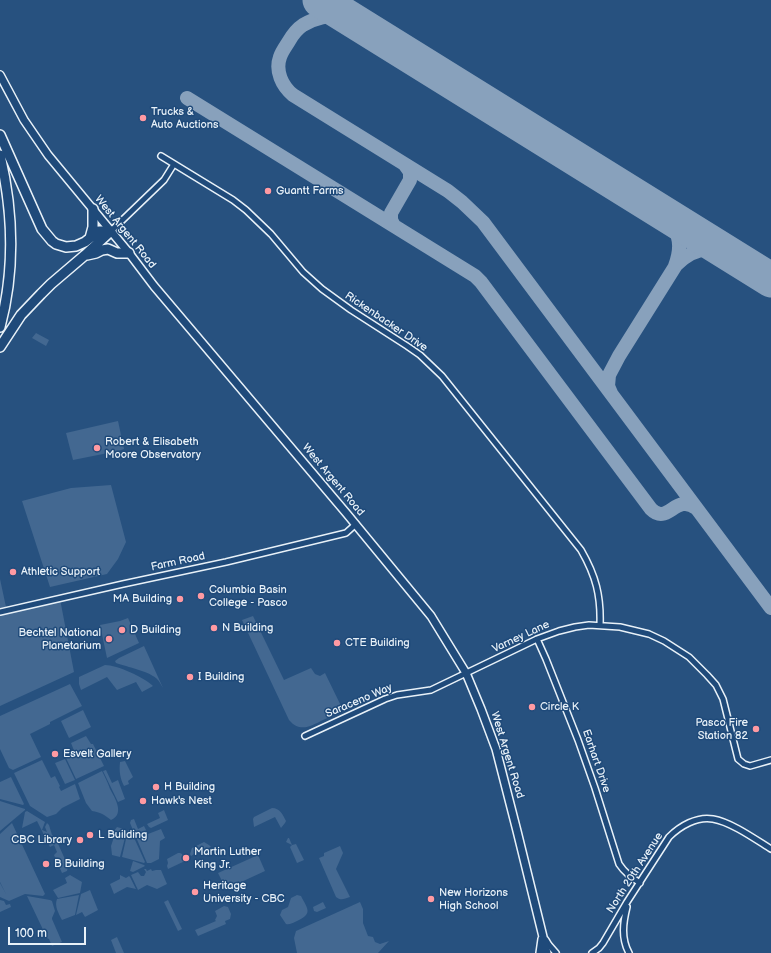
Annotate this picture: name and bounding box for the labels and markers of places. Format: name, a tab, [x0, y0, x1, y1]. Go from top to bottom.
place label: Trucks & Auto Auctions	[151, 105, 218, 131]
marker: Trucks & Auto Auctions	[138, 113, 148, 123]
place label: Guantt Farms	[276, 184, 343, 198]
marker: Guantt Farms	[263, 186, 273, 196]
place label: Robert & Elisabeth Moore Observatory	[105, 435, 201, 461]
marker: Robert & Elisabeth Moore Observatory	[92, 443, 102, 453]
place label: Athletic Support	[21, 565, 100, 579]
marker: Athletic Support	[8, 567, 18, 577]
place label: Columbia Basin College - Pasco	[209, 583, 288, 609]
marker: Columbia Basin College - Pasco	[196, 591, 206, 601]
place label: MA Building	[113, 592, 172, 606]
marker: MA Building	[175, 594, 185, 604]
place label: N Building	[222, 621, 273, 635]
place label: D Building	[130, 623, 181, 637]
marker: N Building	[209, 623, 219, 633]
marker: D Building	[117, 625, 127, 635]
place label: Bechtel National Planetarium	[18, 626, 101, 652]
marker: Bechtel National Planetarium	[104, 634, 114, 644]
place label: CTE Building	[345, 636, 410, 650]
marker: CTE Building	[332, 638, 342, 648]
place label: I Building	[198, 670, 244, 684]
marker: I Building	[185, 672, 195, 682]
place label: Circle K	[540, 700, 579, 714]
marker: Circle K	[527, 702, 537, 712]
place label: Pasco Fire Station 82	[695, 716, 748, 742]
marker: Pasco Fire Station 82	[751, 724, 761, 734]
place label: Esvelt Gallery	[63, 747, 131, 761]
marker: Esvelt Gallery	[50, 749, 60, 759]
place label: H Building	[164, 780, 215, 794]
marker: H Building	[151, 782, 161, 792]
place label: Hawk's Nest	[151, 794, 212, 808]
marker: Hawk's Nest	[138, 796, 148, 806]
place label: L Building	[98, 828, 147, 842]
marker: L Building	[85, 830, 95, 840]
place label: CBC Library	[11, 833, 72, 847]
marker: CBC Library	[75, 835, 85, 845]
place label: Martin Luther King Jr.	[194, 845, 261, 871]
marker: Martin Luther King Jr.	[181, 853, 191, 863]
place label: B Building	[54, 857, 105, 871]
marker: B Building	[41, 859, 51, 869]
place label: Heritage University - CBC	[203, 879, 285, 905]
place label: New Horizons High School	[439, 886, 508, 912]
marker: Heritage University - CBC	[190, 887, 200, 897]
marker: New Horizons High School	[426, 894, 436, 904]

